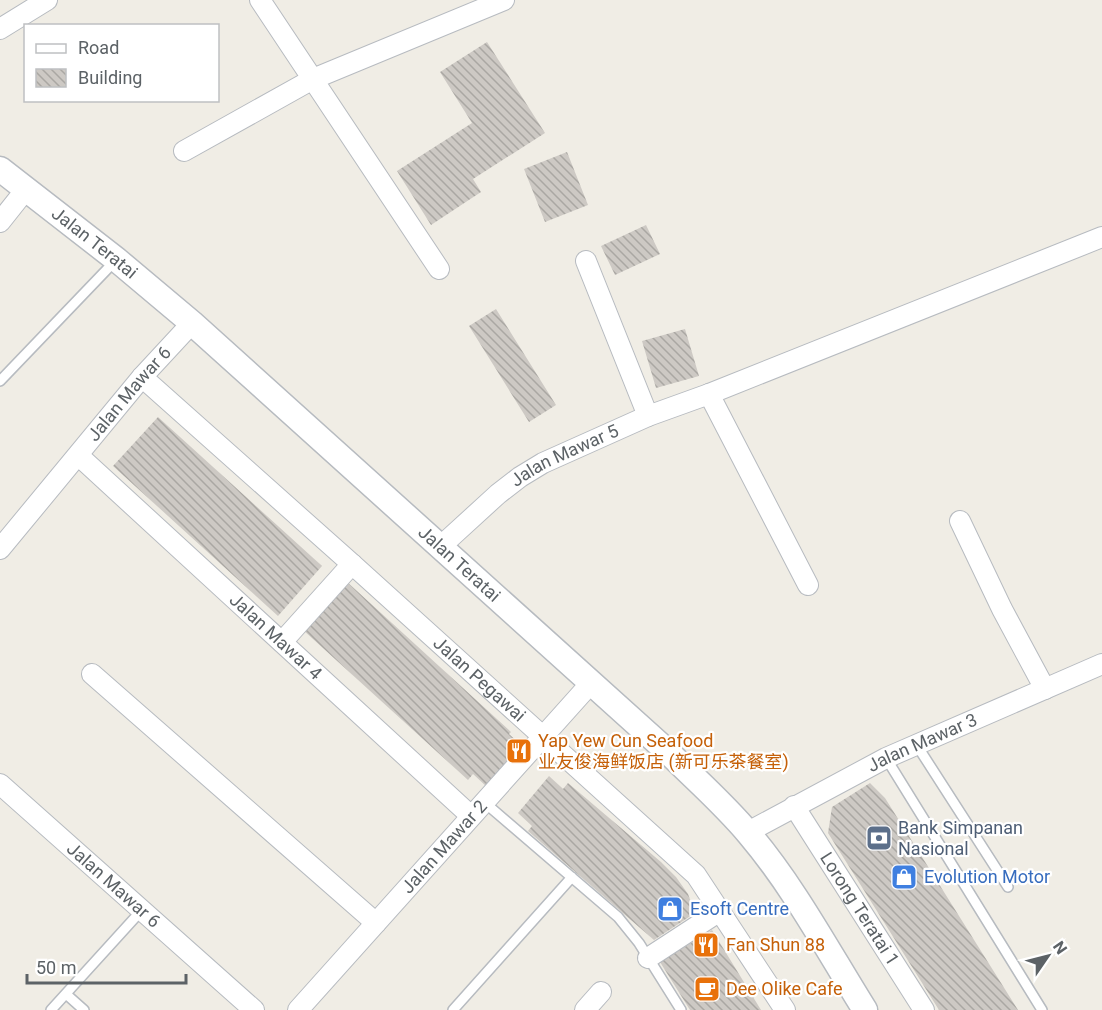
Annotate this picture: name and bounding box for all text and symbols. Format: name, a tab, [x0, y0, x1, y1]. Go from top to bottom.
legend	[24, 24, 219, 102]
text: Road	[78, 37, 119, 58]
text: Building	[78, 67, 142, 88]
street label: Jalan Teratai	[48, 202, 142, 283]
street label: Jalan Mawar 6	[83, 342, 175, 445]
street label: Jalan Mawar 5	[506, 420, 622, 491]
street label: Jalan Teratai	[414, 521, 505, 606]
street label: Jalan Mawar 4	[225, 589, 327, 684]
street label: Jalan Pegawai	[429, 632, 530, 726]
street label: Jalan Mawar 3	[864, 709, 980, 776]
place label: Yap Yew Cun Seafood 业友俊海鲜饭店 (新可乐茶餐室)	[538, 730, 789, 773]
restaurant icon: Yap Yew Cun Seafood 业友俊海鲜饭店 (新可乐茶餐室)	[504, 736, 534, 766]
street label: Jalan Mawar 2	[397, 796, 491, 897]
place label: Bank Simpanan Nasional	[898, 817, 1023, 859]
bank icon: Bank Simpanan Nasional	[864, 823, 894, 853]
street label: Jalan Mawar 6	[63, 838, 165, 932]
street label: Lorong Teratai 1	[816, 848, 904, 969]
shop icon: Evolution Motor	[889, 862, 919, 892]
place label: Evolution Motor	[924, 866, 1050, 887]
shop icon: Esoft Centre	[655, 894, 685, 924]
place label: Esoft Centre	[690, 898, 789, 919]
north arrow	[1018, 926, 1078, 986]
restaurant icon: Fan Shun 88	[691, 930, 721, 960]
place label: Fan Shun 88	[726, 934, 825, 955]
text: N	[1049, 938, 1071, 958]
scale bar	[27, 947, 186, 985]
text: 50 m	[36, 957, 76, 978]
cafe icon: Dee Olike Cafe	[692, 974, 722, 1004]
place label: Dee Olike Cafe	[726, 978, 843, 999]

